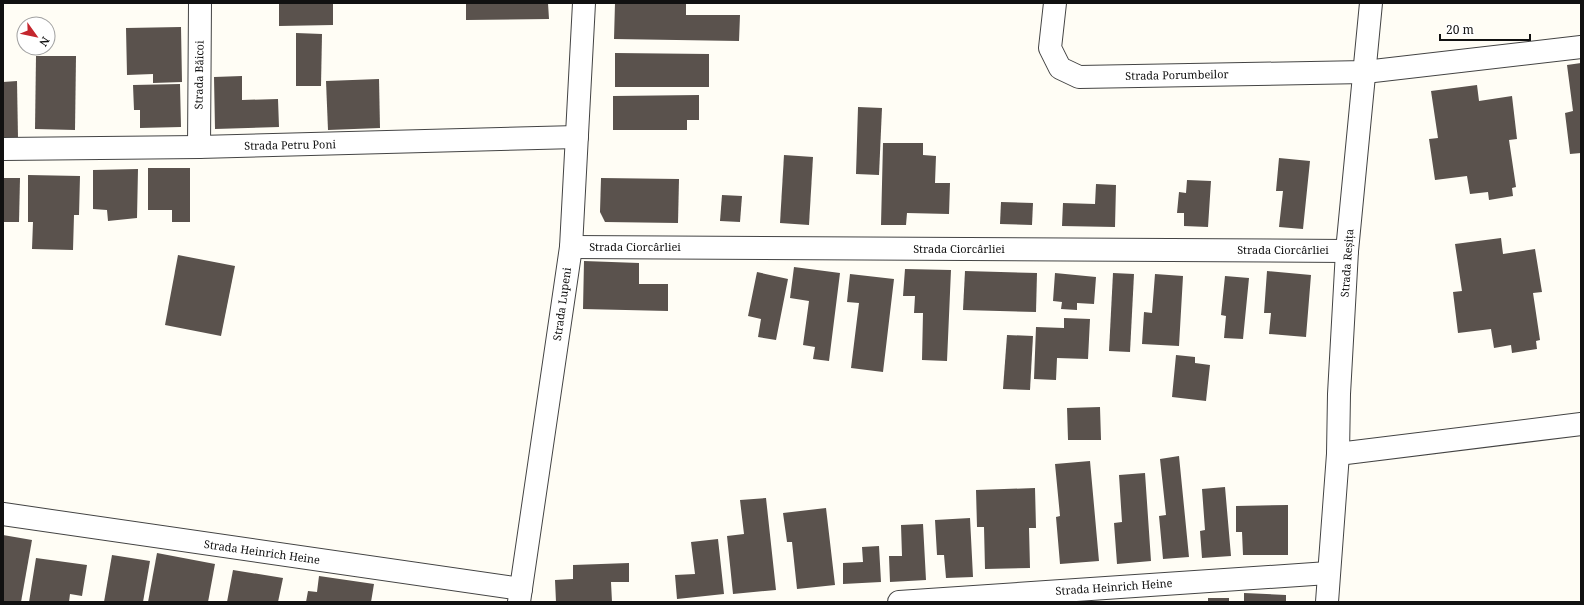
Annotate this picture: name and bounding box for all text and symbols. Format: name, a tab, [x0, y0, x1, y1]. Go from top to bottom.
north arrow	[16, 16, 56, 56]
scale bar	[1440, 16, 1530, 42]
text: 20 m	[1446, 21, 1474, 38]
text: N	[36, 34, 53, 50]
street label: Strada Băicoi	[190, 40, 207, 110]
street label: Strada Porumbeilor	[1125, 66, 1230, 83]
street label: Strada Petru Poni	[244, 136, 337, 153]
street label: Strada Reșița	[1337, 228, 1356, 298]
street label: Strada Ciorcârliei	[589, 239, 681, 254]
street label: Strada Ciorcârliei	[913, 241, 1005, 256]
street label: Strada Ciorcârliei	[1237, 242, 1329, 257]
street label: Strada Lupeni	[549, 266, 574, 342]
street label: Strada Heinrich Heine	[203, 536, 321, 567]
street label: Strada Heinrich Heine	[1055, 575, 1173, 598]

